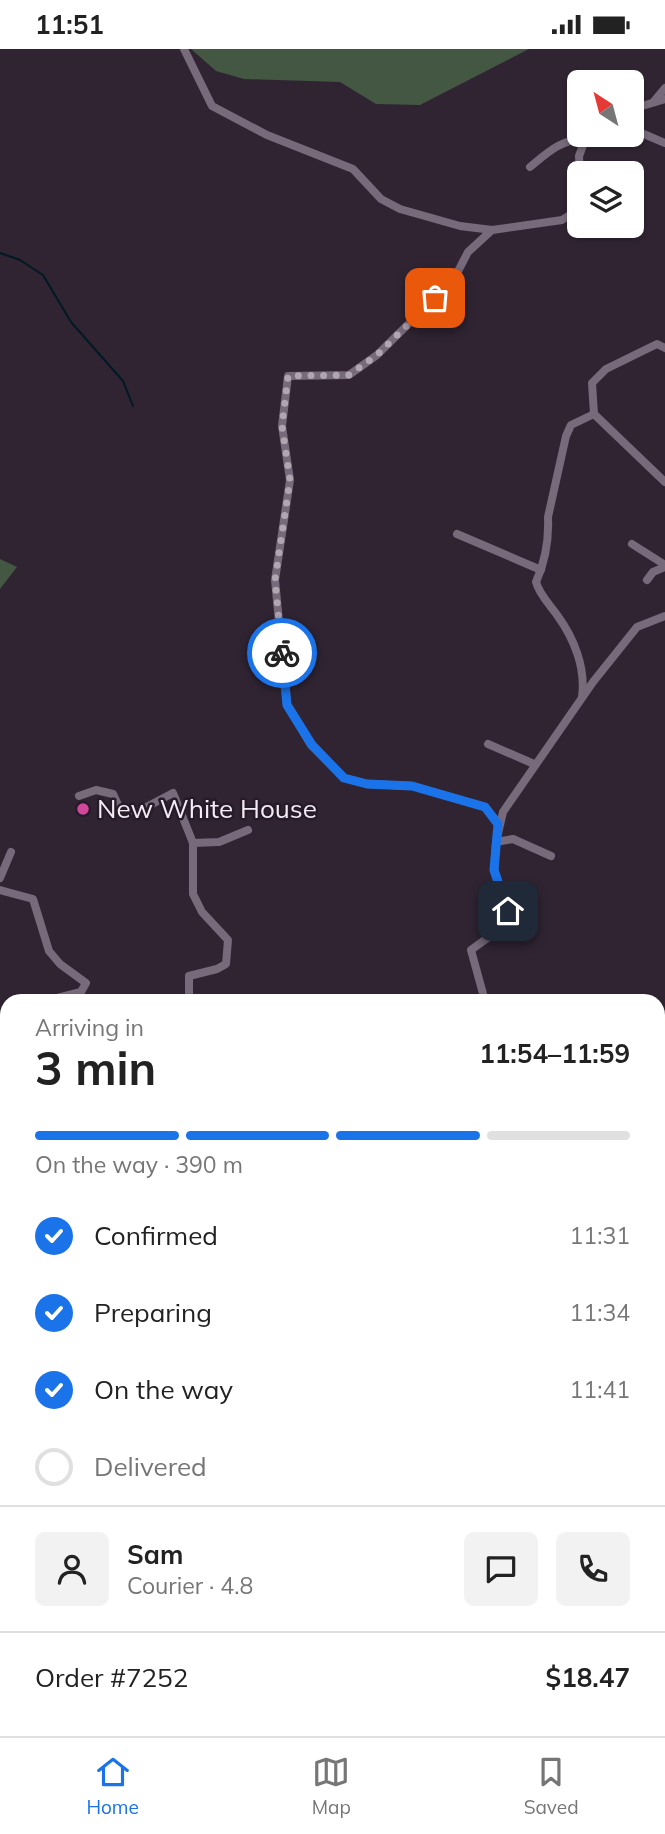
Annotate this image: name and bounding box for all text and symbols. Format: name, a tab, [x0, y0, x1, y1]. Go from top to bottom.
text: 11:51	[35, 8, 104, 41]
north arrow	[567, 70, 644, 147]
map controls	[567, 70, 644, 238]
button: layers	[567, 161, 644, 238]
pin	[405, 268, 465, 328]
icon: bag	[416, 279, 454, 317]
courier	[247, 618, 317, 688]
icon: bike	[263, 634, 301, 672]
place label: New White House	[97, 792, 317, 825]
marker: New White House	[75, 801, 91, 817]
pin	[478, 881, 538, 941]
icon: home	[489, 892, 527, 930]
text: Arriving in	[35, 1013, 144, 1042]
text: 11:54–11:59	[479, 1037, 630, 1070]
text: 3 min	[35, 1039, 156, 1097]
text: On the way · 390 m	[35, 1150, 243, 1179]
icon: check	[35, 1217, 73, 1255]
text: Confirmed	[94, 1219, 218, 1252]
text: 11:31	[570, 1221, 630, 1250]
icon: check	[35, 1294, 73, 1332]
text: Preparing	[94, 1296, 212, 1329]
text: 11:34	[570, 1298, 630, 1327]
icon: check	[35, 1371, 73, 1409]
text: On the way	[94, 1373, 233, 1406]
text: 11:41	[570, 1375, 630, 1404]
text: Delivered	[94, 1450, 207, 1483]
button: person	[35, 1532, 109, 1606]
button: chat	[464, 1532, 538, 1606]
button: phone	[556, 1532, 630, 1606]
text: Sam	[127, 1538, 183, 1571]
text: Courier · 4.8	[127, 1571, 253, 1600]
text: Order #7252	[35, 1661, 188, 1694]
text: $18.47	[546, 1661, 630, 1694]
tab: Home	[86, 1753, 139, 1819]
tab: Map	[312, 1753, 351, 1819]
tab: Saved	[524, 1753, 579, 1819]

